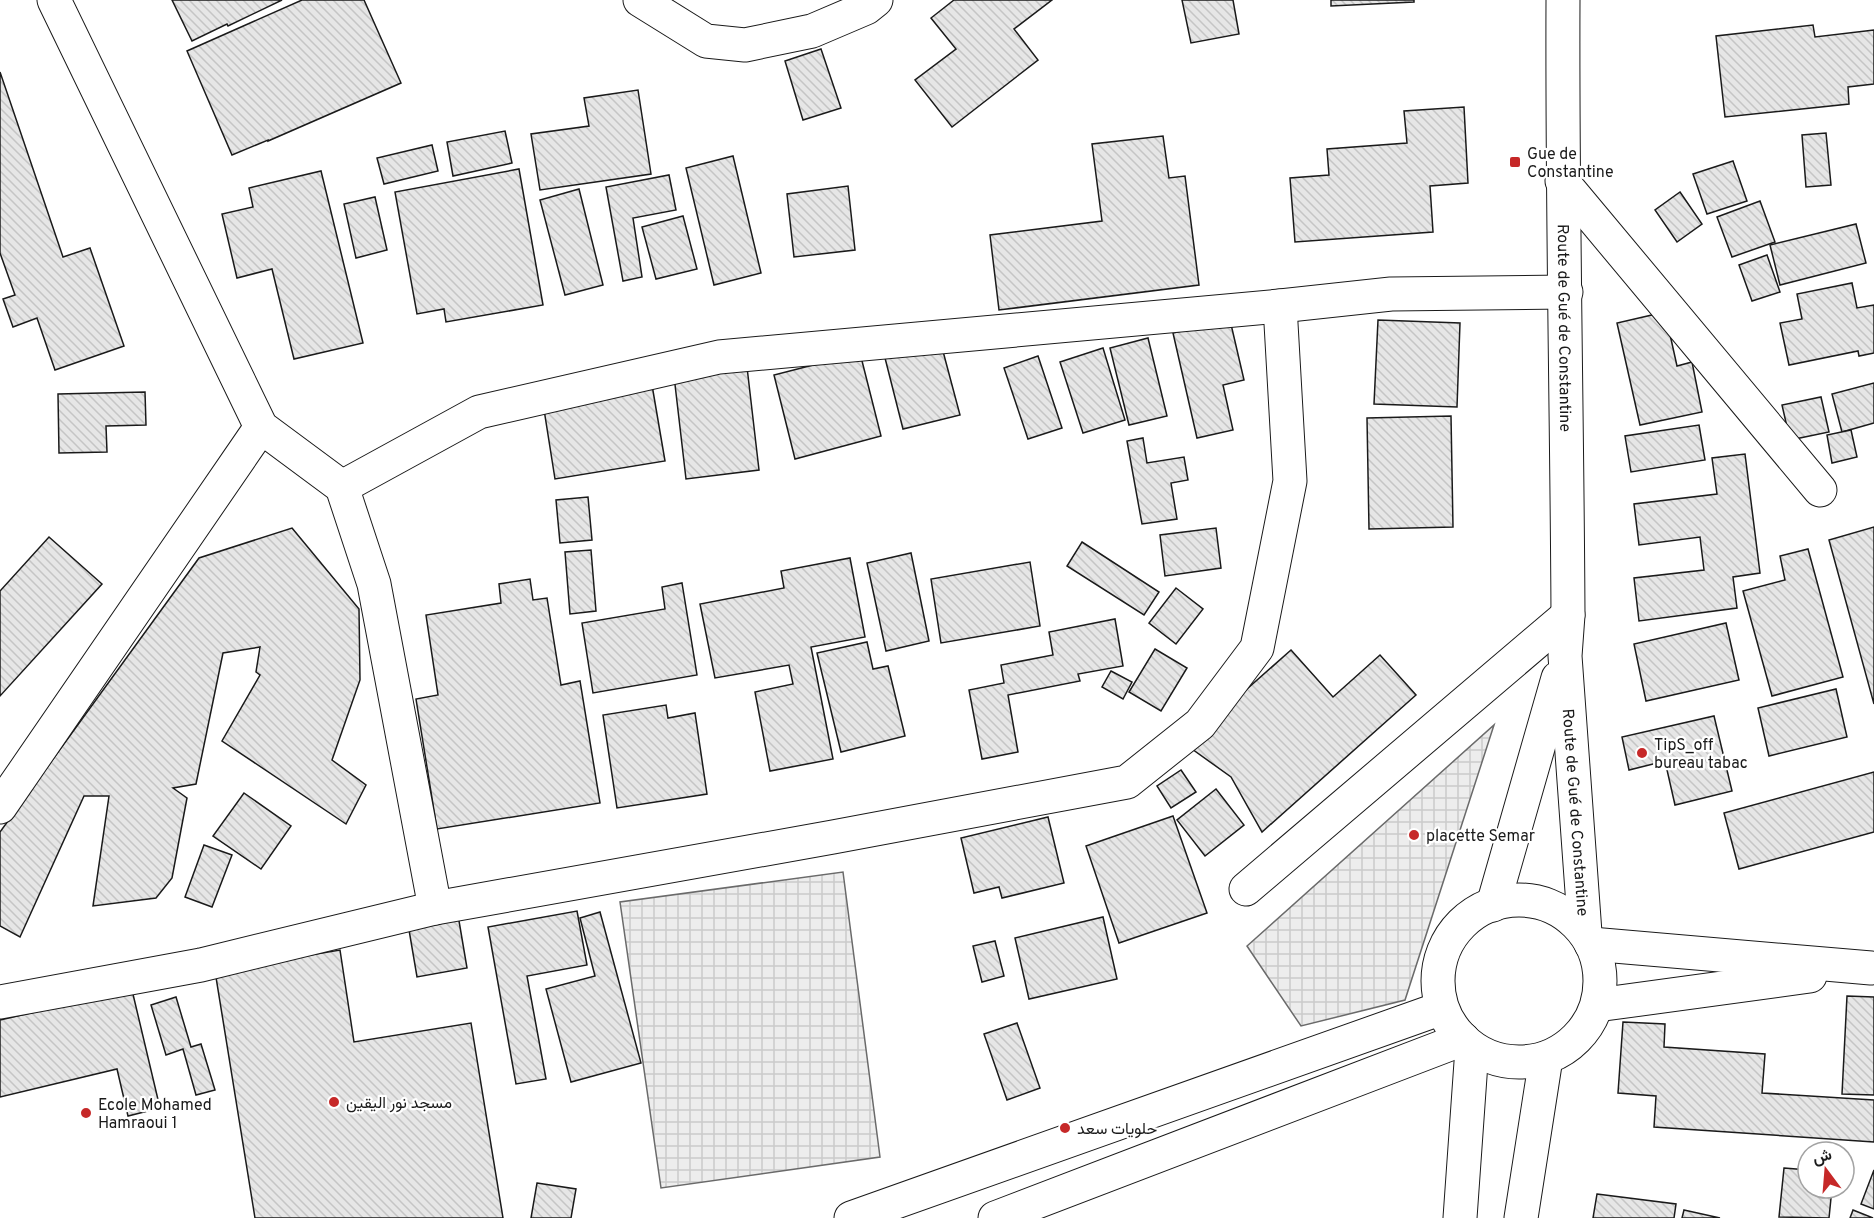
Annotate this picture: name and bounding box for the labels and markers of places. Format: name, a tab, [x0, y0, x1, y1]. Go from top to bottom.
place label: Gue de Constantine	[1527, 145, 1614, 183]
marker: Gue de Constantine	[1508, 155, 1522, 169]
place label: TipS_off bureau tabac	[1654, 736, 1748, 774]
marker: TipS_off bureau tabac	[1635, 746, 1649, 760]
place label: placette Semar	[1426, 827, 1535, 847]
marker: placette Semar	[1407, 828, 1421, 842]
place label: مسجد نور اليقين	[346, 1094, 452, 1114]
marker: مسجد نور اليقين	[327, 1095, 341, 1109]
place label: Ecole Mohamed Hamraoui 1	[98, 1096, 212, 1134]
marker: Ecole Mohamed Hamraoui 1	[79, 1106, 93, 1120]
place label: حلويات سعد	[1077, 1120, 1157, 1140]
marker: حلويات سعد	[1058, 1121, 1072, 1135]

